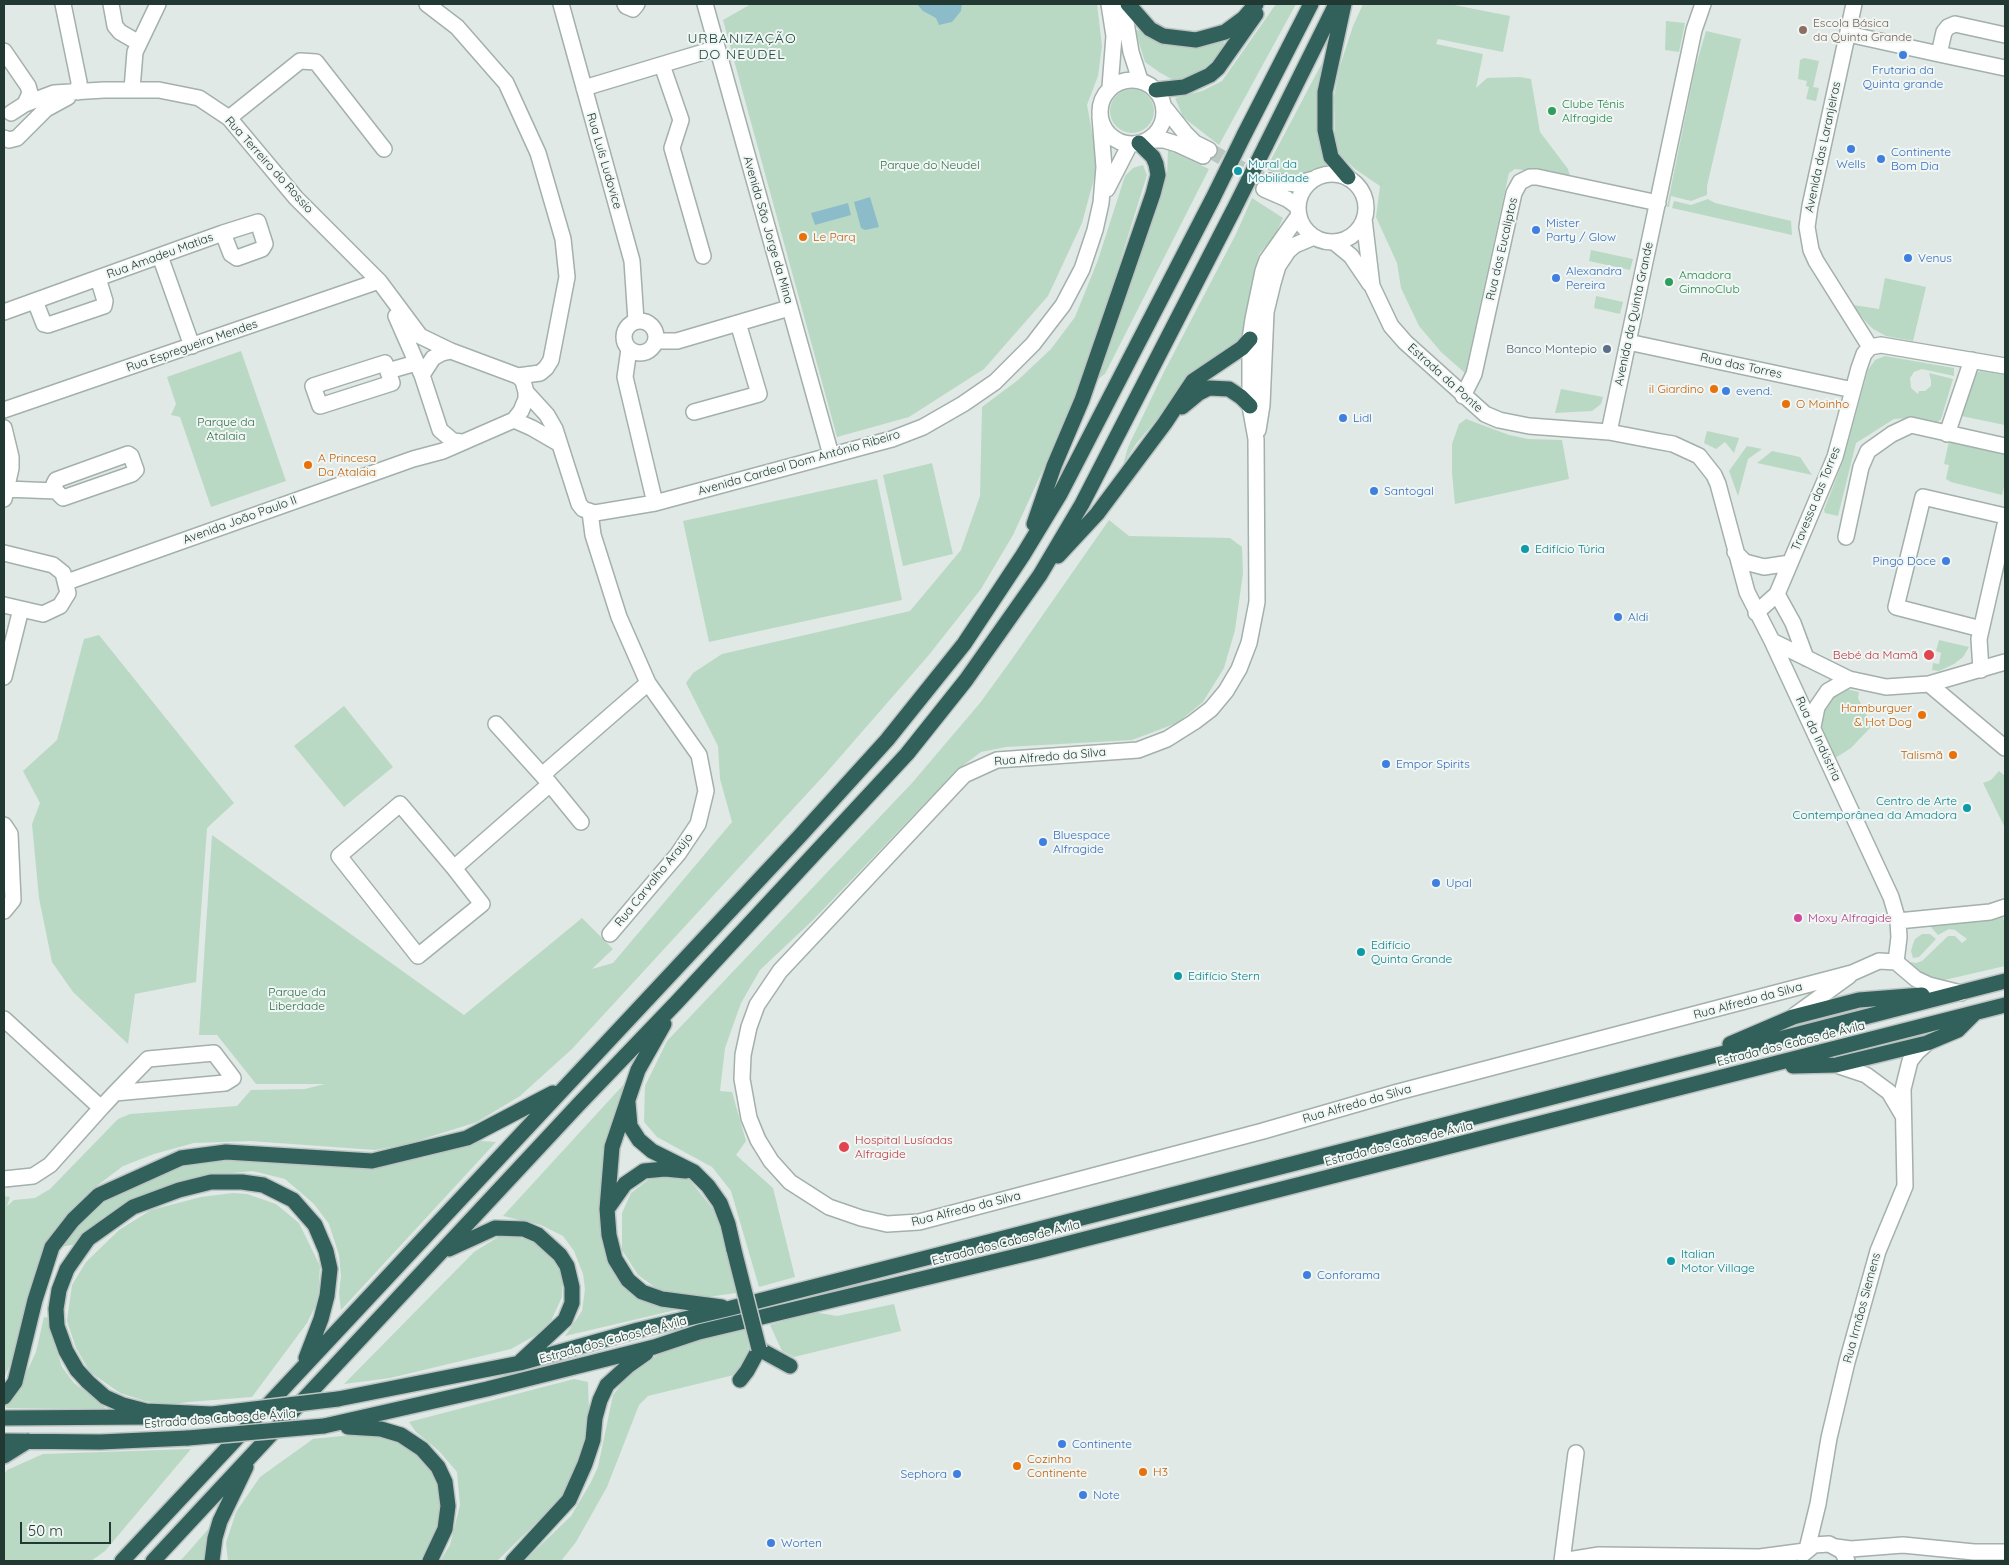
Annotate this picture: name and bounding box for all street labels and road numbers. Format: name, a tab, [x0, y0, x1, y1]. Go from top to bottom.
street label: Avenida das Laranjeiras	[1802, 80, 1844, 214]
street label: Rua Luís Ludovice	[583, 111, 625, 211]
street label: Rua Terreiro do Rossio	[222, 114, 316, 216]
street label: Avenida São Jorge da Mina	[740, 155, 796, 305]
street label: Rua dos Eucaliptos	[1483, 196, 1521, 302]
street label: Rua Amadeu Matias	[105, 230, 215, 282]
street label: Avenida da Quinta Grande	[1612, 241, 1656, 387]
street label: Rua Espregueira Mendes	[124, 317, 260, 375]
street label: Estrada da Ponte	[1405, 341, 1485, 415]
street label: Rua das Torres	[1699, 350, 1783, 382]
street label: Avenida Cardeal Dom António Ribeiro	[696, 427, 902, 499]
street label: Travessa das Torres	[1789, 445, 1843, 553]
street label: Avenida João Paulo II	[181, 493, 299, 547]
street label: Rua da Indústria	[1792, 694, 1844, 784]
street label: Rua Alfredo da Silva	[993, 745, 1107, 769]
street label: Rua Carvalho Araújo	[612, 830, 696, 930]
street label: Rua Alfredo da Silva	[1692, 980, 1804, 1022]
street label: Estrada dos Cabos de Ávila	[1715, 1019, 1867, 1069]
street label: Rua Alfredo da Silva	[1301, 1082, 1413, 1126]
street label: Estrada dos Cabos de Ávila	[1323, 1119, 1475, 1169]
street label: Rua Alfredo da Silva	[910, 1188, 1022, 1230]
street label: Estrada dos Cabos de Ávila	[930, 1218, 1082, 1268]
street label: Rua Irmãos Siemens	[1840, 1251, 1884, 1365]
street label: Estrada dos Cabos de Ávila	[538, 1313, 688, 1367]
street label: Estrada dos Cabos de Ávila	[144, 1407, 296, 1431]

